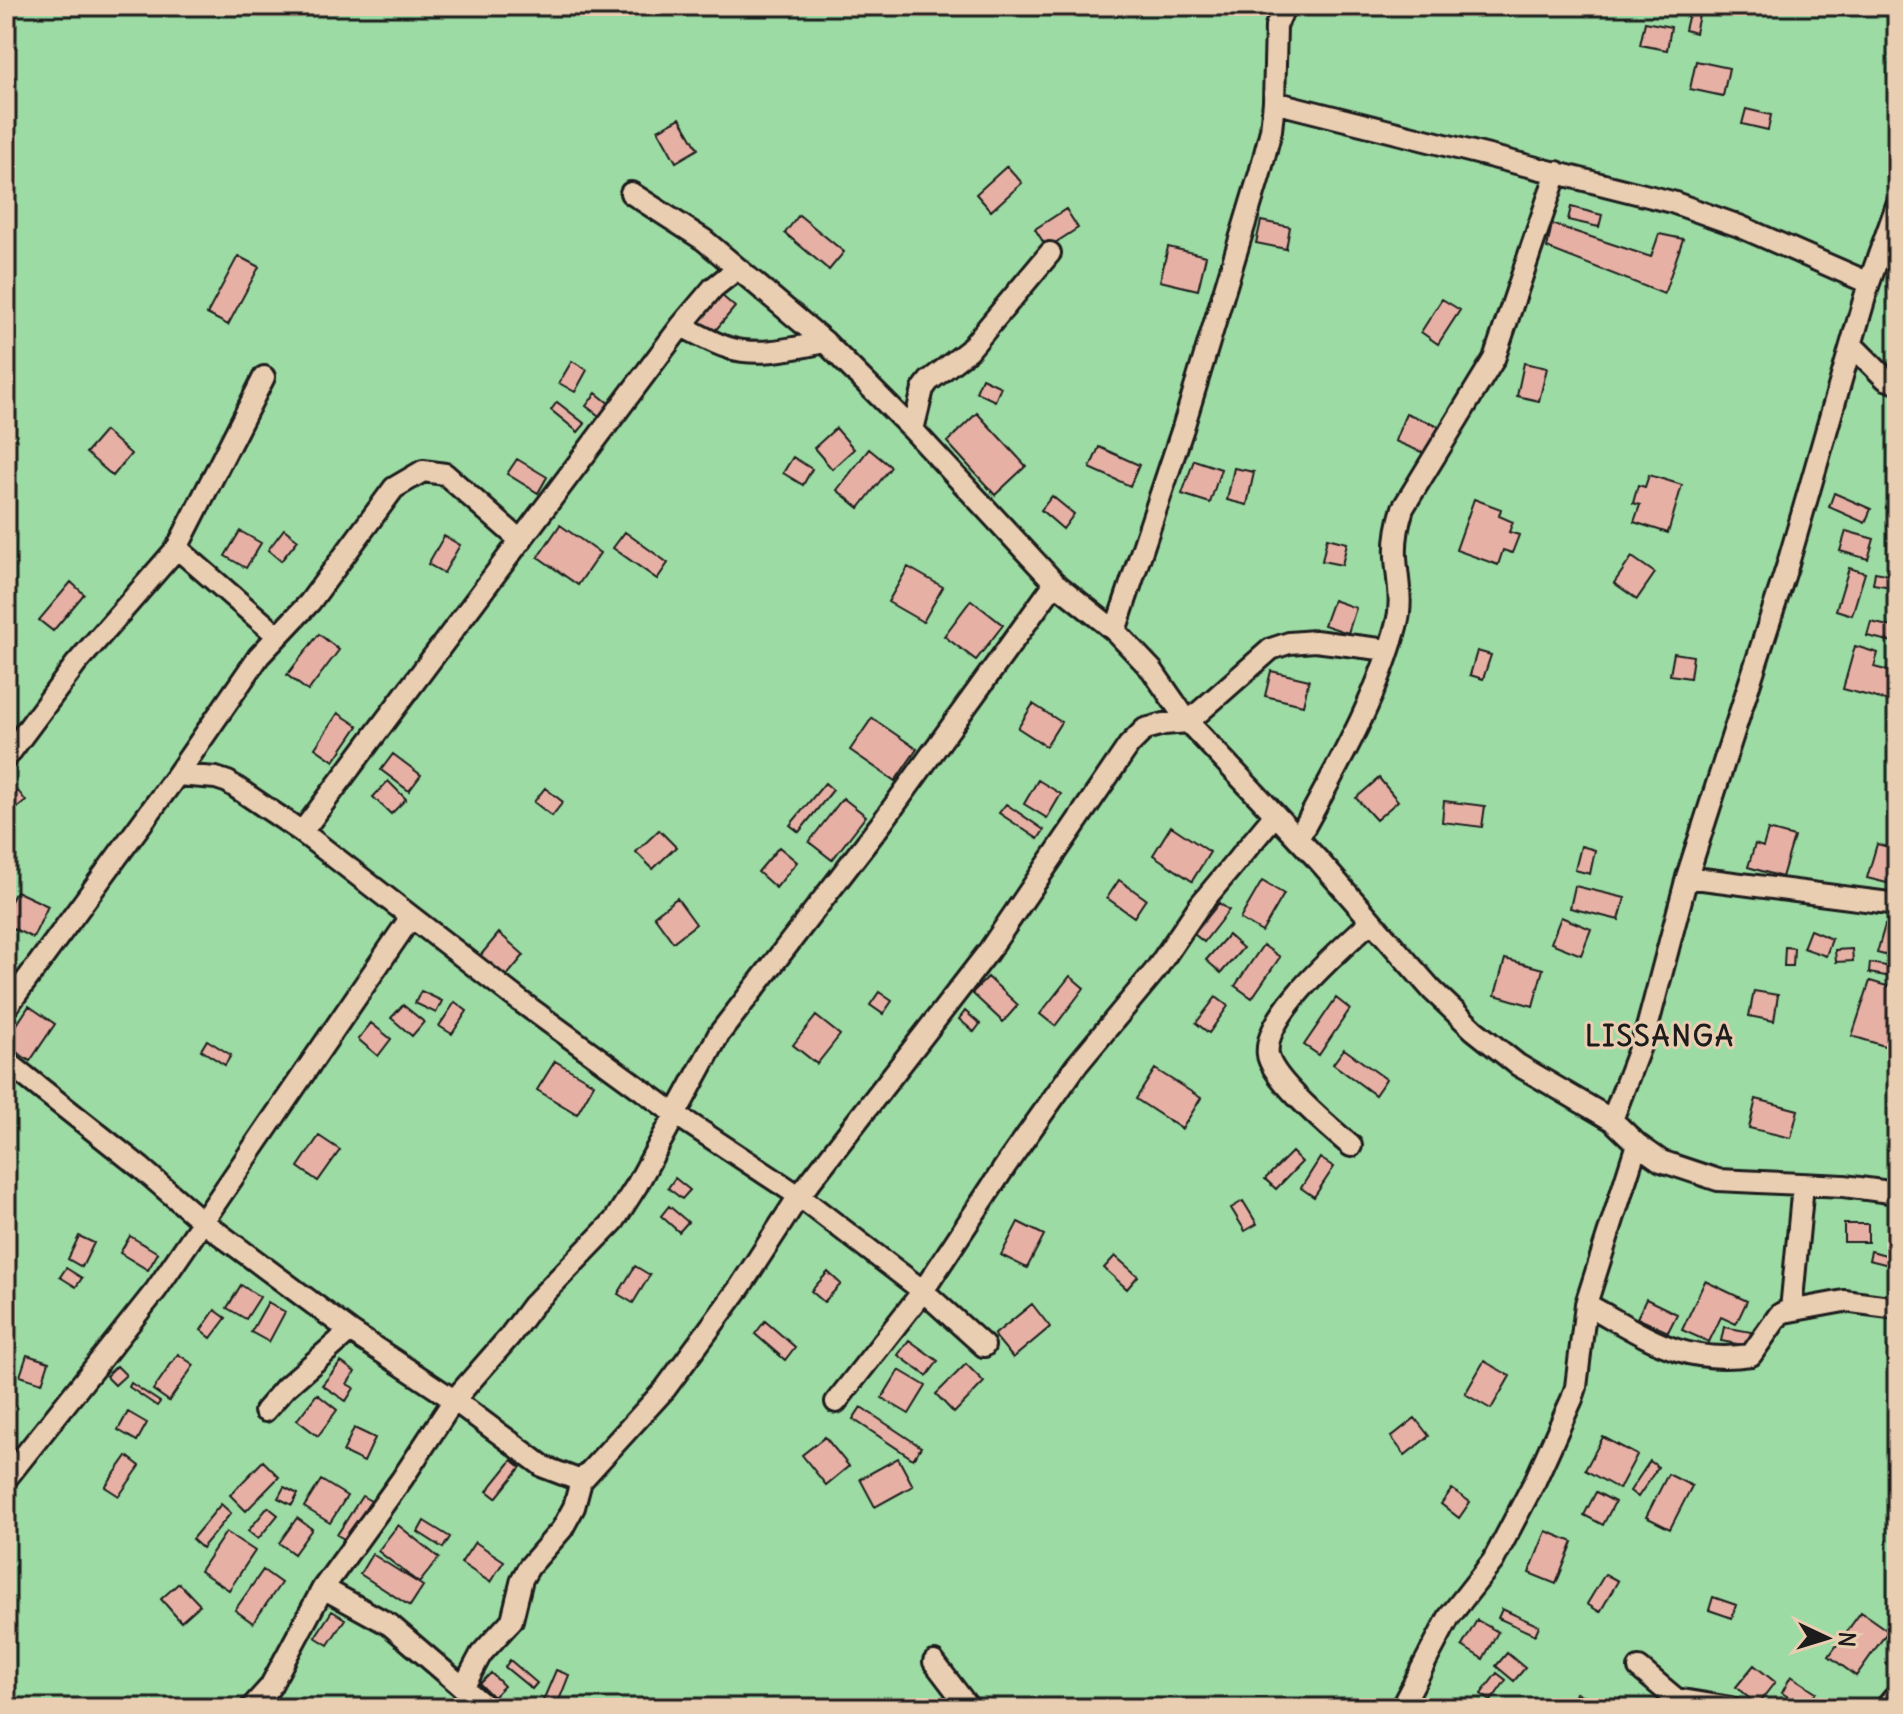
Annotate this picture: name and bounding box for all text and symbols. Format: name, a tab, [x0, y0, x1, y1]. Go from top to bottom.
district label: LISSANGA	[1585, 1018, 1735, 1054]
north arrow	[1787, 1598, 1867, 1678]
text: N	[1832, 1631, 1861, 1648]

